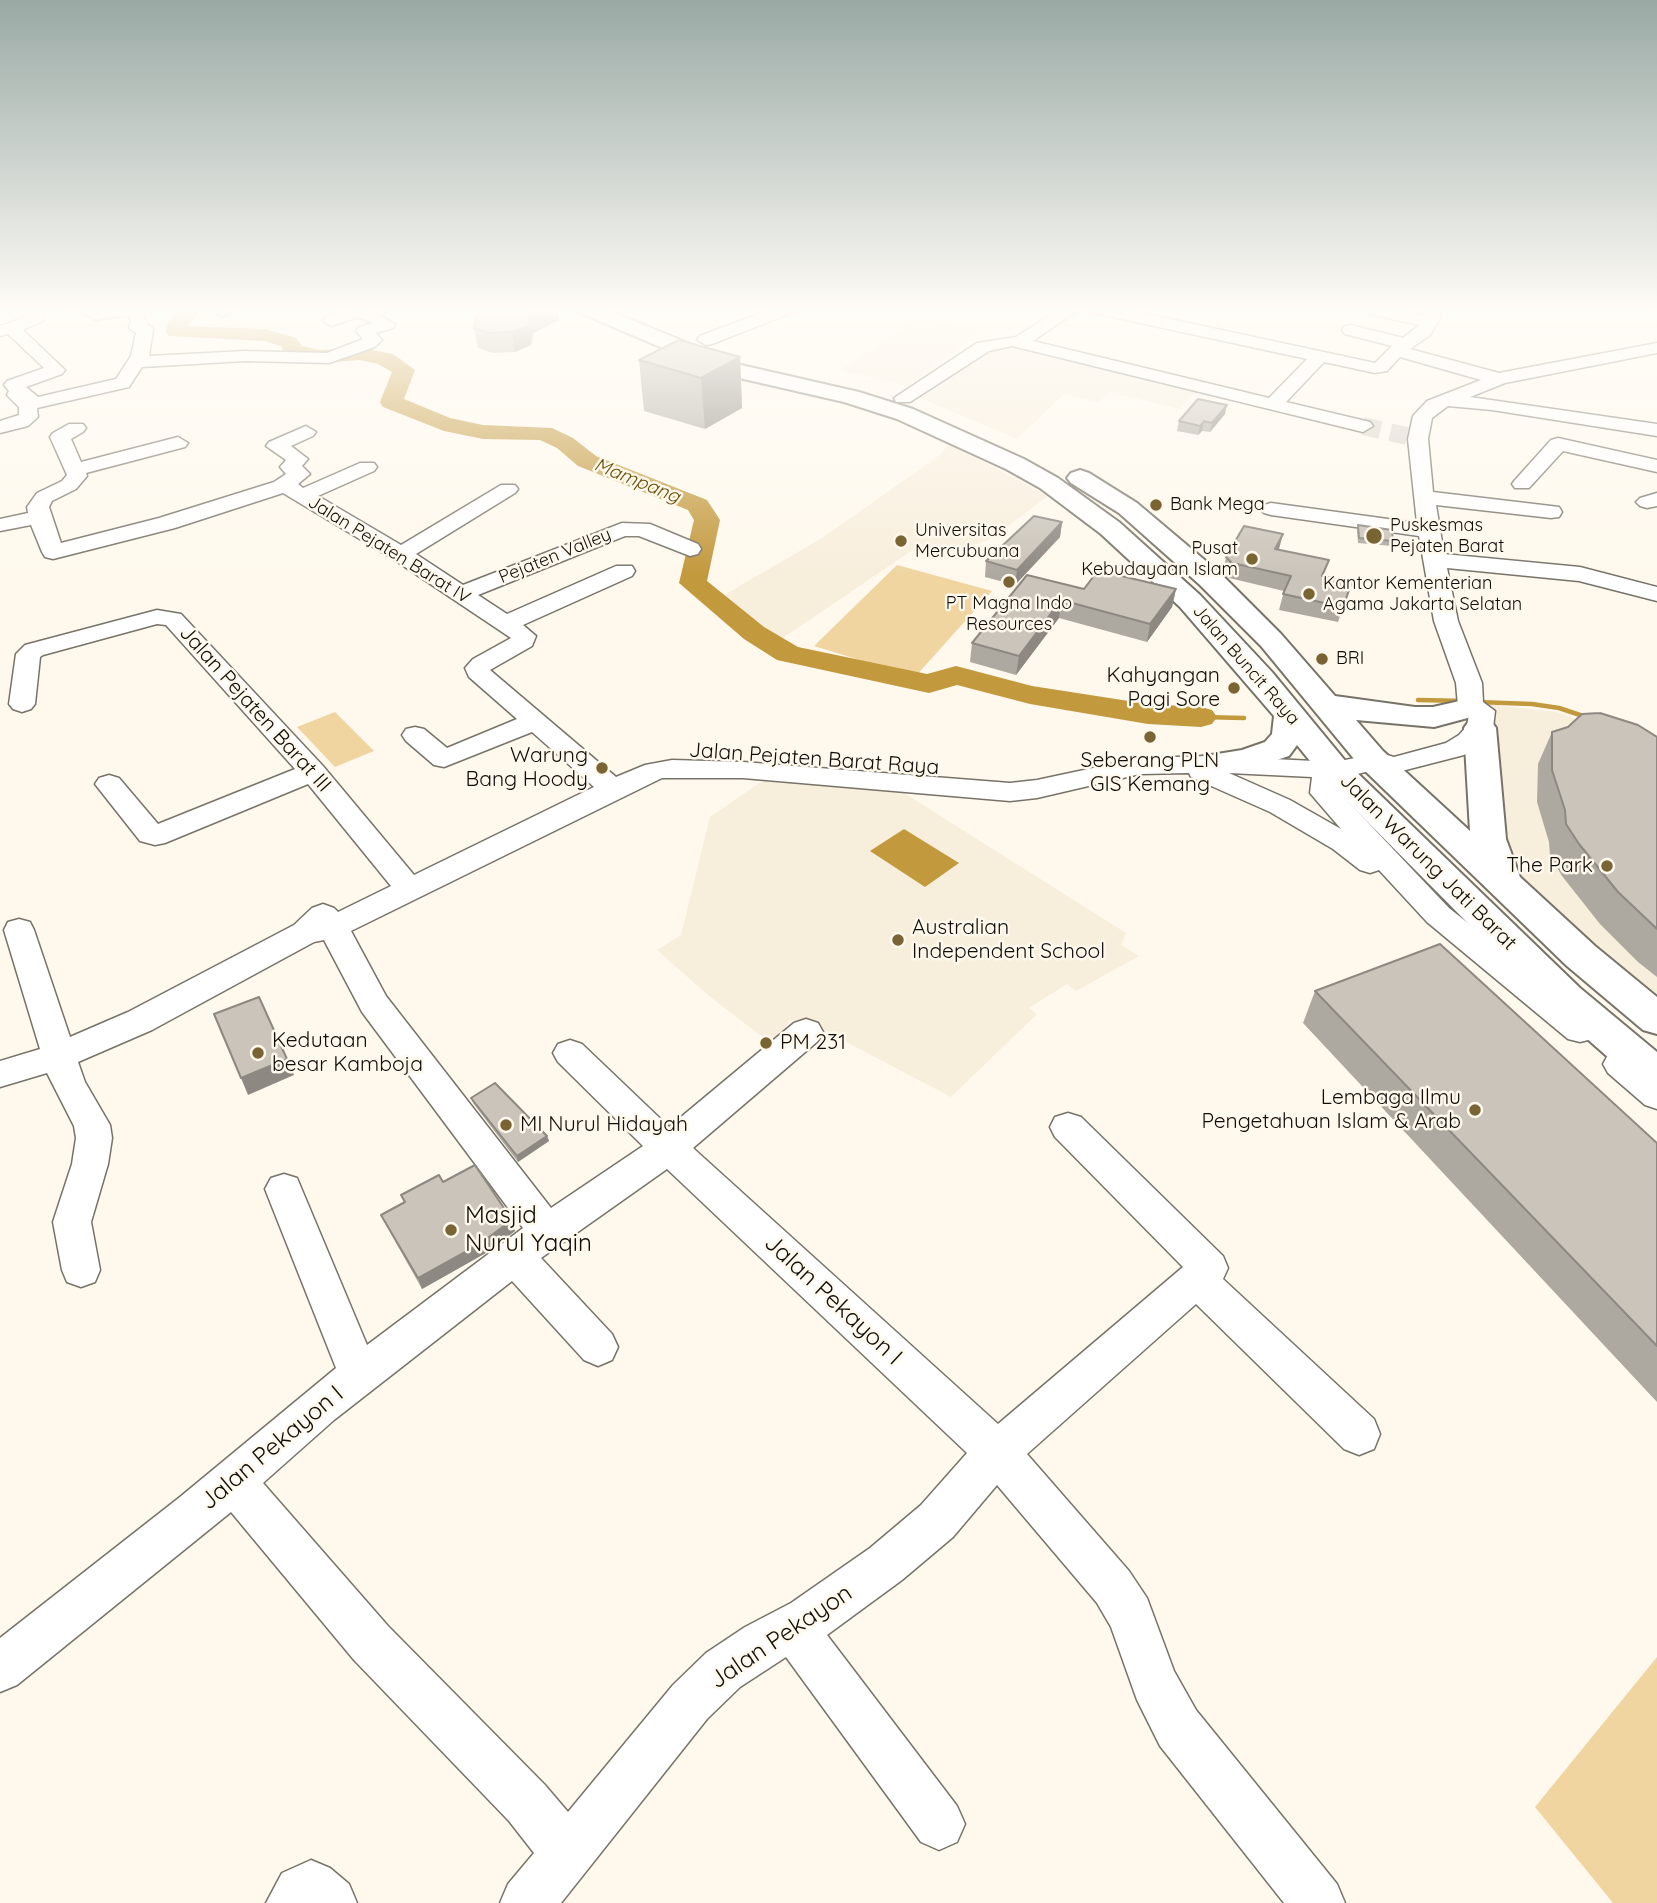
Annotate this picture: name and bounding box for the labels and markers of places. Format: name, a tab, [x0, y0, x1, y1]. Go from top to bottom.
place label: Bank Mega	[1170, 494, 1265, 516]
marker: Bank Mega	[1148, 497, 1164, 513]
place label: Puskesmas Pejaten Barat	[1390, 515, 1504, 558]
place label: Universitas Mercubuana	[915, 520, 1020, 562]
marker: Puskesmas Pejaten Barat	[1364, 526, 1384, 546]
marker: Universitas Mercubuana	[893, 533, 909, 549]
place label: Pusat Kebudayaan Islam	[1081, 538, 1238, 580]
marker: Pusat Kebudayaan Islam	[1244, 551, 1260, 567]
place label: Kantor Kementerian Agama Jakarta Selatan	[1323, 573, 1522, 616]
marker: PT Magna Indo Resources	[1001, 574, 1017, 590]
marker: Kantor Kementerian Agama Jakarta Selatan	[1301, 586, 1317, 602]
place label: PT Magna Indo Resources	[946, 593, 1072, 636]
place label: BRI	[1336, 648, 1364, 670]
marker: BRI	[1314, 651, 1330, 667]
place label: Kahyangan Pagi Sore	[1107, 663, 1220, 713]
marker: Kahyangan Pagi Sore	[1226, 680, 1242, 696]
marker: Seberang PLN GIS Kemang	[1142, 729, 1158, 745]
place label: Warung Bang Hoody	[465, 743, 588, 793]
place label: Seberang PLN GIS Kemang	[1081, 748, 1219, 798]
marker: Warung Bang Hoody	[594, 760, 610, 776]
place label: The Park	[1506, 853, 1593, 879]
marker: The Park	[1599, 858, 1615, 874]
place label: Australian Independent School	[912, 915, 1105, 965]
marker: Australian Independent School	[890, 932, 906, 948]
place label: Kedutaan besar Kamboja	[272, 1028, 423, 1078]
place label: PM 231	[780, 1030, 846, 1056]
marker: PM 231	[758, 1035, 774, 1051]
marker: Kedutaan besar Kamboja	[250, 1045, 266, 1061]
place label: Lembaga Ilmu Pengetahuan Islam & Arab	[1201, 1085, 1461, 1135]
marker: Lembaga Ilmu Pengetahuan Islam & Arab	[1467, 1102, 1483, 1118]
place label: MI Nurul Hidayah	[520, 1112, 688, 1138]
marker: MI Nurul Hidayah	[498, 1117, 514, 1133]
place label: Masjid Nurul Yaqin	[465, 1202, 592, 1258]
marker: Masjid Nurul Yaqin	[443, 1222, 459, 1238]

